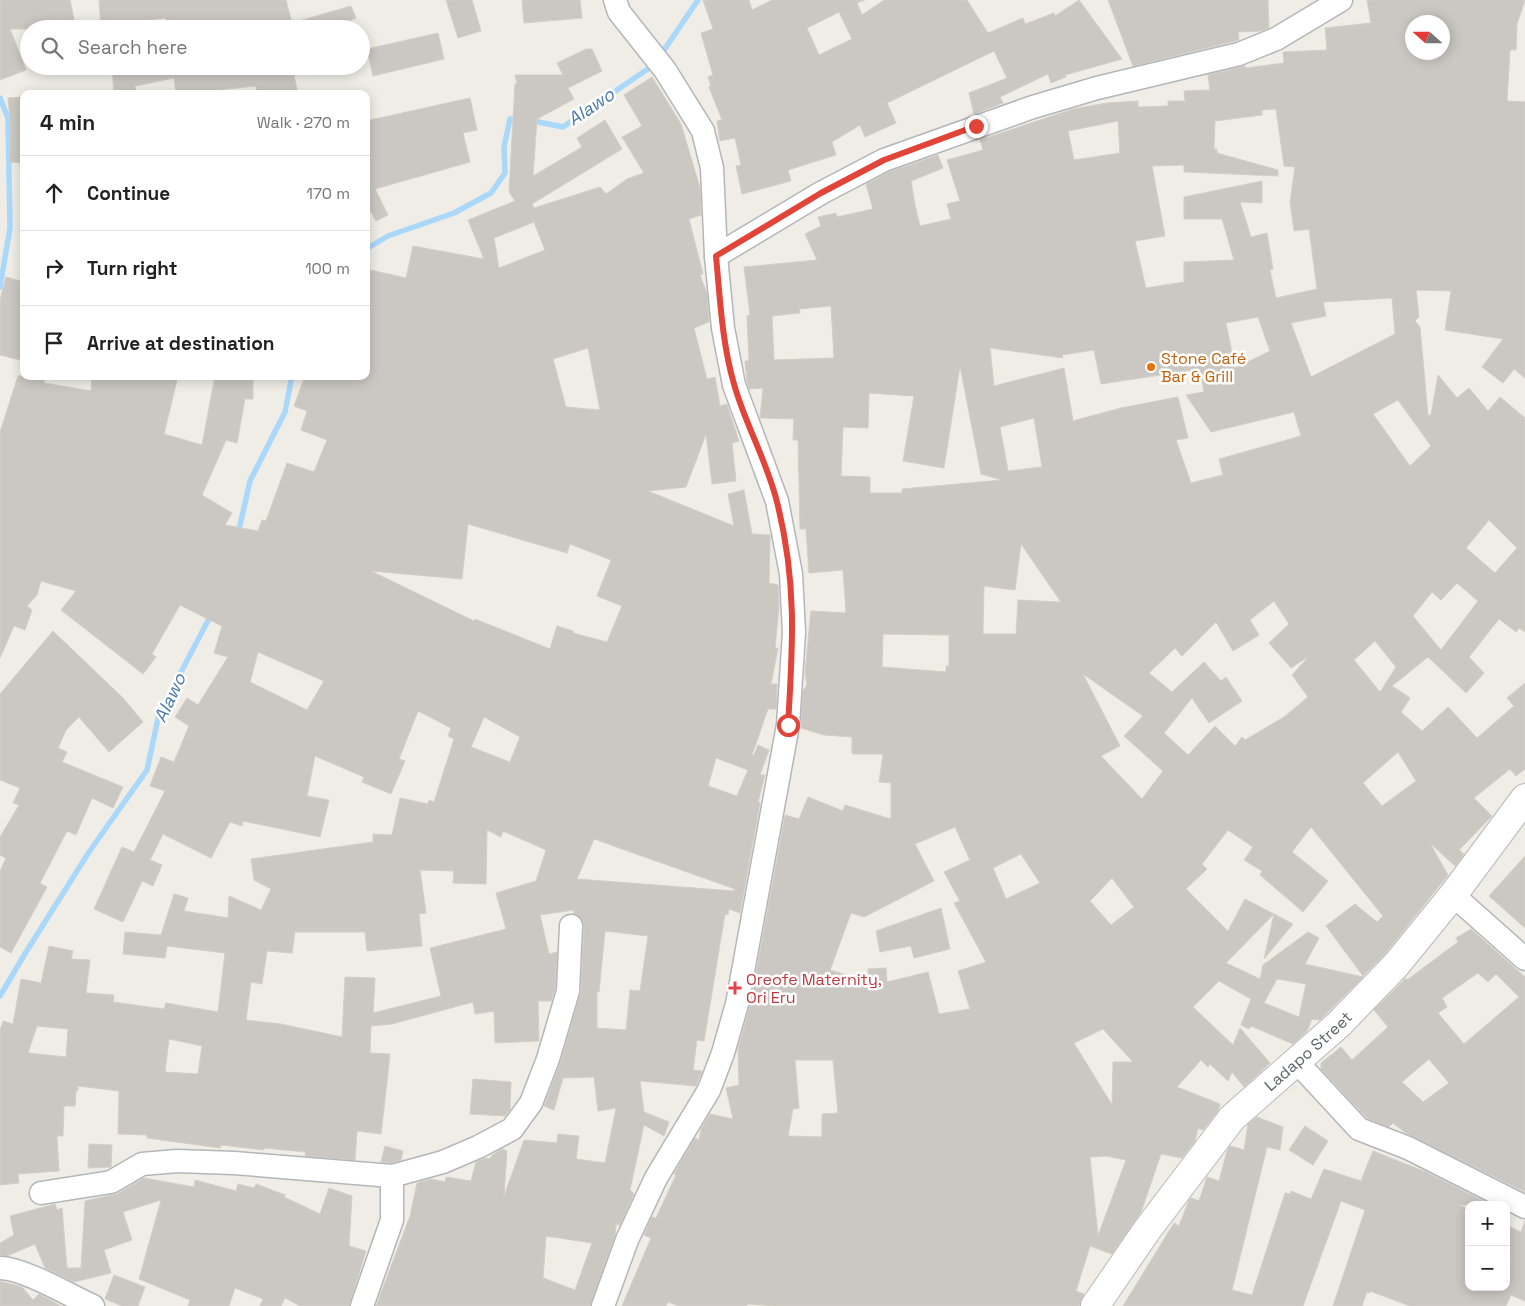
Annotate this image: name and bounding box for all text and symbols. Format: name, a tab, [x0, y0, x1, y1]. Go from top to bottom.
north arrow	[1405, 15, 1450, 60]
search box	[20, 20, 370, 75]
icon: search	[38, 34, 66, 62]
text: Search here	[78, 35, 188, 60]
water label: Alawo	[563, 82, 619, 130]
text: 4 min	[40, 109, 95, 136]
text: Walk · 270 m	[257, 112, 350, 133]
route end	[965, 115, 988, 138]
icon: ahead	[40, 179, 68, 207]
text: Continue	[87, 181, 170, 206]
text: 170 m	[306, 183, 350, 204]
icon: right	[40, 254, 68, 282]
text: Turn right	[87, 256, 177, 281]
text: 100 m	[305, 258, 350, 279]
icon: arrive	[40, 329, 68, 357]
text: Arrive at destination	[87, 331, 275, 356]
place label: Stone Café Bar & Grill	[1161, 348, 1246, 387]
marker: Stone Café Bar & Grill	[1145, 361, 1157, 373]
water label: Alawo	[148, 669, 191, 726]
route start	[777, 714, 800, 737]
place label: Oreofe Maternity, Ori Eru	[746, 969, 882, 1008]
marker: Oreofe Maternity, Ori Eru	[728, 981, 742, 995]
street label: Ladapo Street	[1260, 1007, 1357, 1096]
map controls	[1465, 1201, 1510, 1291]
button: +	[1465, 1201, 1510, 1246]
button: −	[1465, 1246, 1510, 1291]

